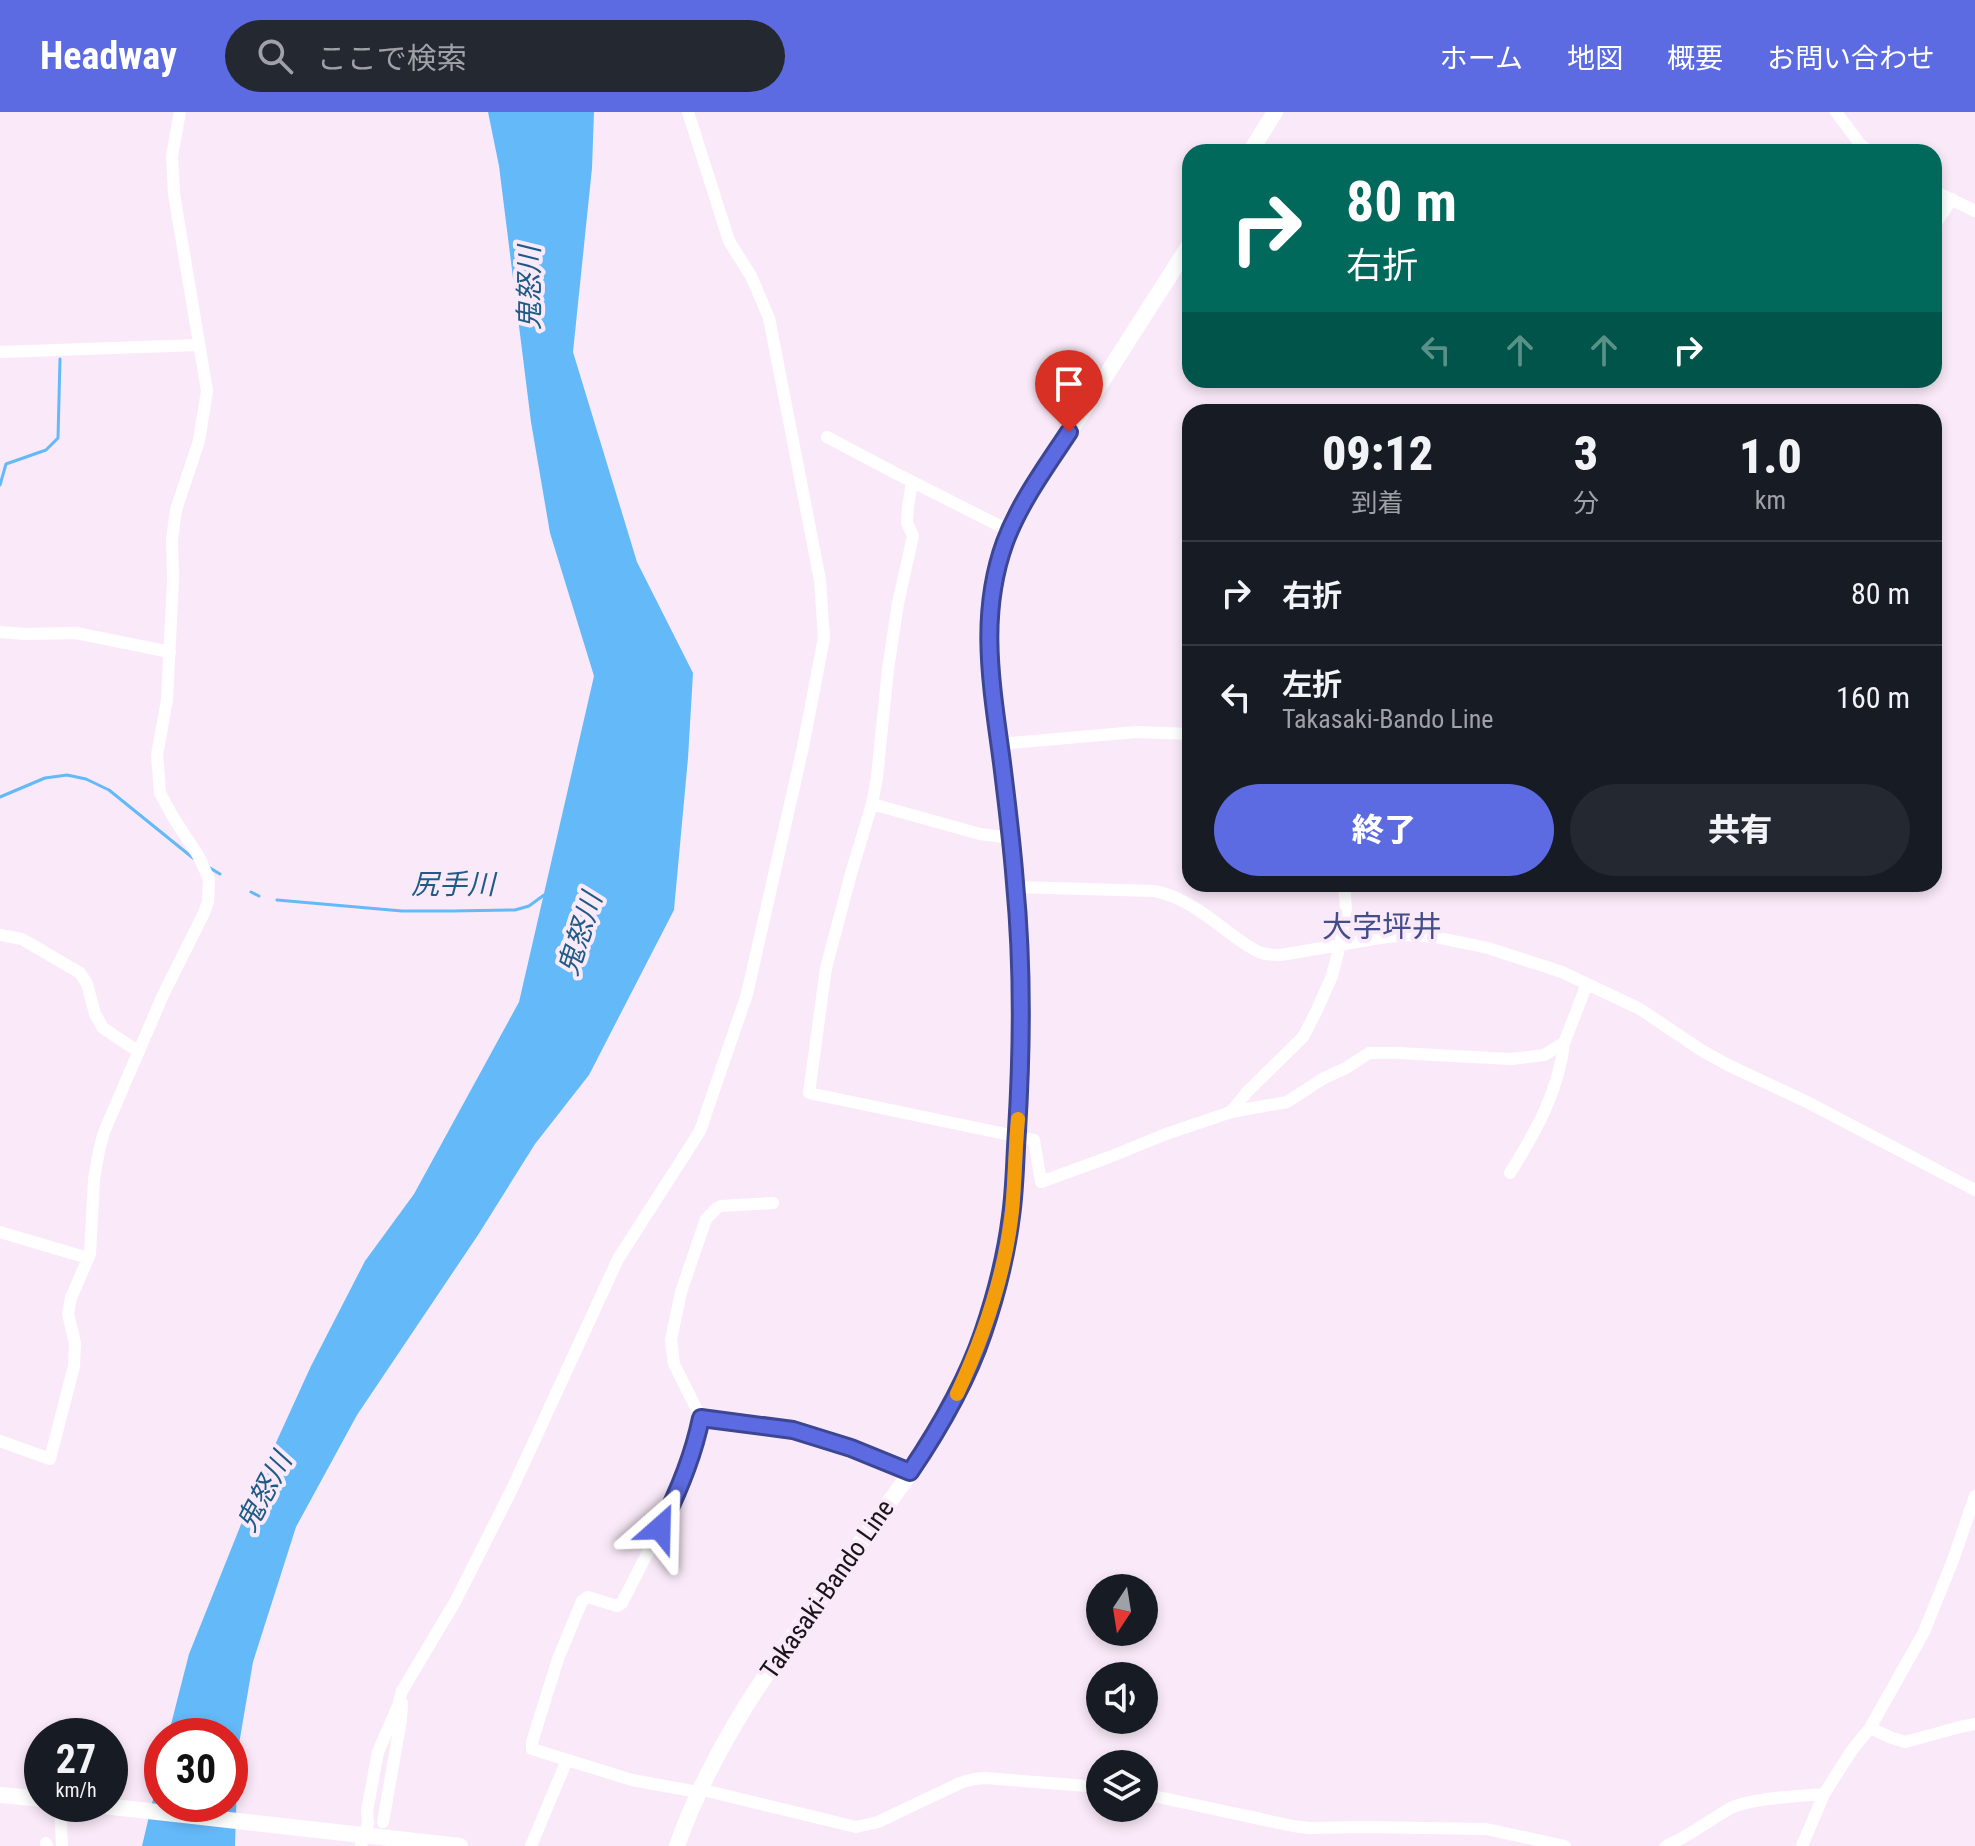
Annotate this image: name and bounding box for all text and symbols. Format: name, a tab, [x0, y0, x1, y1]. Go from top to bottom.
search box	[225, 20, 785, 92]
text: Headway	[40, 34, 177, 78]
icon: search	[253, 34, 297, 78]
text: ここで検索	[317, 41, 467, 76]
text: ホーム	[1440, 42, 1523, 75]
text: 地図	[1567, 42, 1623, 75]
text: 概要	[1667, 42, 1723, 75]
text: お問い合わせ	[1767, 42, 1935, 75]
text: 80 m	[1346, 169, 1457, 235]
icon: right	[1214, 176, 1318, 280]
water label: 鬼怒川	[513, 243, 546, 330]
text: 右折	[1346, 245, 1418, 287]
icon: left	[1414, 328, 1458, 372]
icon: ahead	[1498, 328, 1542, 372]
icon: ahead	[1582, 328, 1626, 372]
icon: right	[1666, 328, 1710, 372]
pin	[1035, 350, 1103, 432]
icon: arrive	[1047, 362, 1091, 406]
text: 09:12	[1322, 425, 1433, 482]
text: 3	[1574, 425, 1598, 482]
text: 1.0	[1739, 428, 1802, 485]
text: km	[1755, 485, 1786, 515]
text: 到着	[1352, 488, 1404, 518]
text: 分	[1573, 488, 1599, 518]
icon: right	[1214, 571, 1258, 615]
text: 80 m	[1851, 576, 1910, 611]
text: 右折	[1282, 578, 1342, 613]
text: 左折	[1282, 667, 1342, 702]
icon: left	[1214, 675, 1258, 719]
text: 160 m	[1836, 680, 1910, 715]
text: Takasaki-Bando Line	[1282, 704, 1493, 734]
button: 終了	[1214, 784, 1554, 876]
button: 共有	[1570, 784, 1910, 876]
water label: 尻手川	[411, 868, 498, 901]
water label: 鬼怒川	[551, 886, 610, 979]
district label: 大字坪井	[1322, 909, 1442, 944]
water label: 鬼怒川	[230, 1445, 300, 1537]
position arrow	[618, 1486, 702, 1570]
street label: Takasaki-Bando Line	[754, 1494, 900, 1684]
north arrow	[1086, 1574, 1158, 1646]
map controls	[1086, 1574, 1158, 1822]
button: sound	[1086, 1662, 1158, 1734]
speed limit sign: 30	[144, 1718, 248, 1822]
text: 27	[56, 1736, 96, 1783]
button: layers	[1086, 1750, 1158, 1822]
text: km/h	[55, 1778, 97, 1802]

